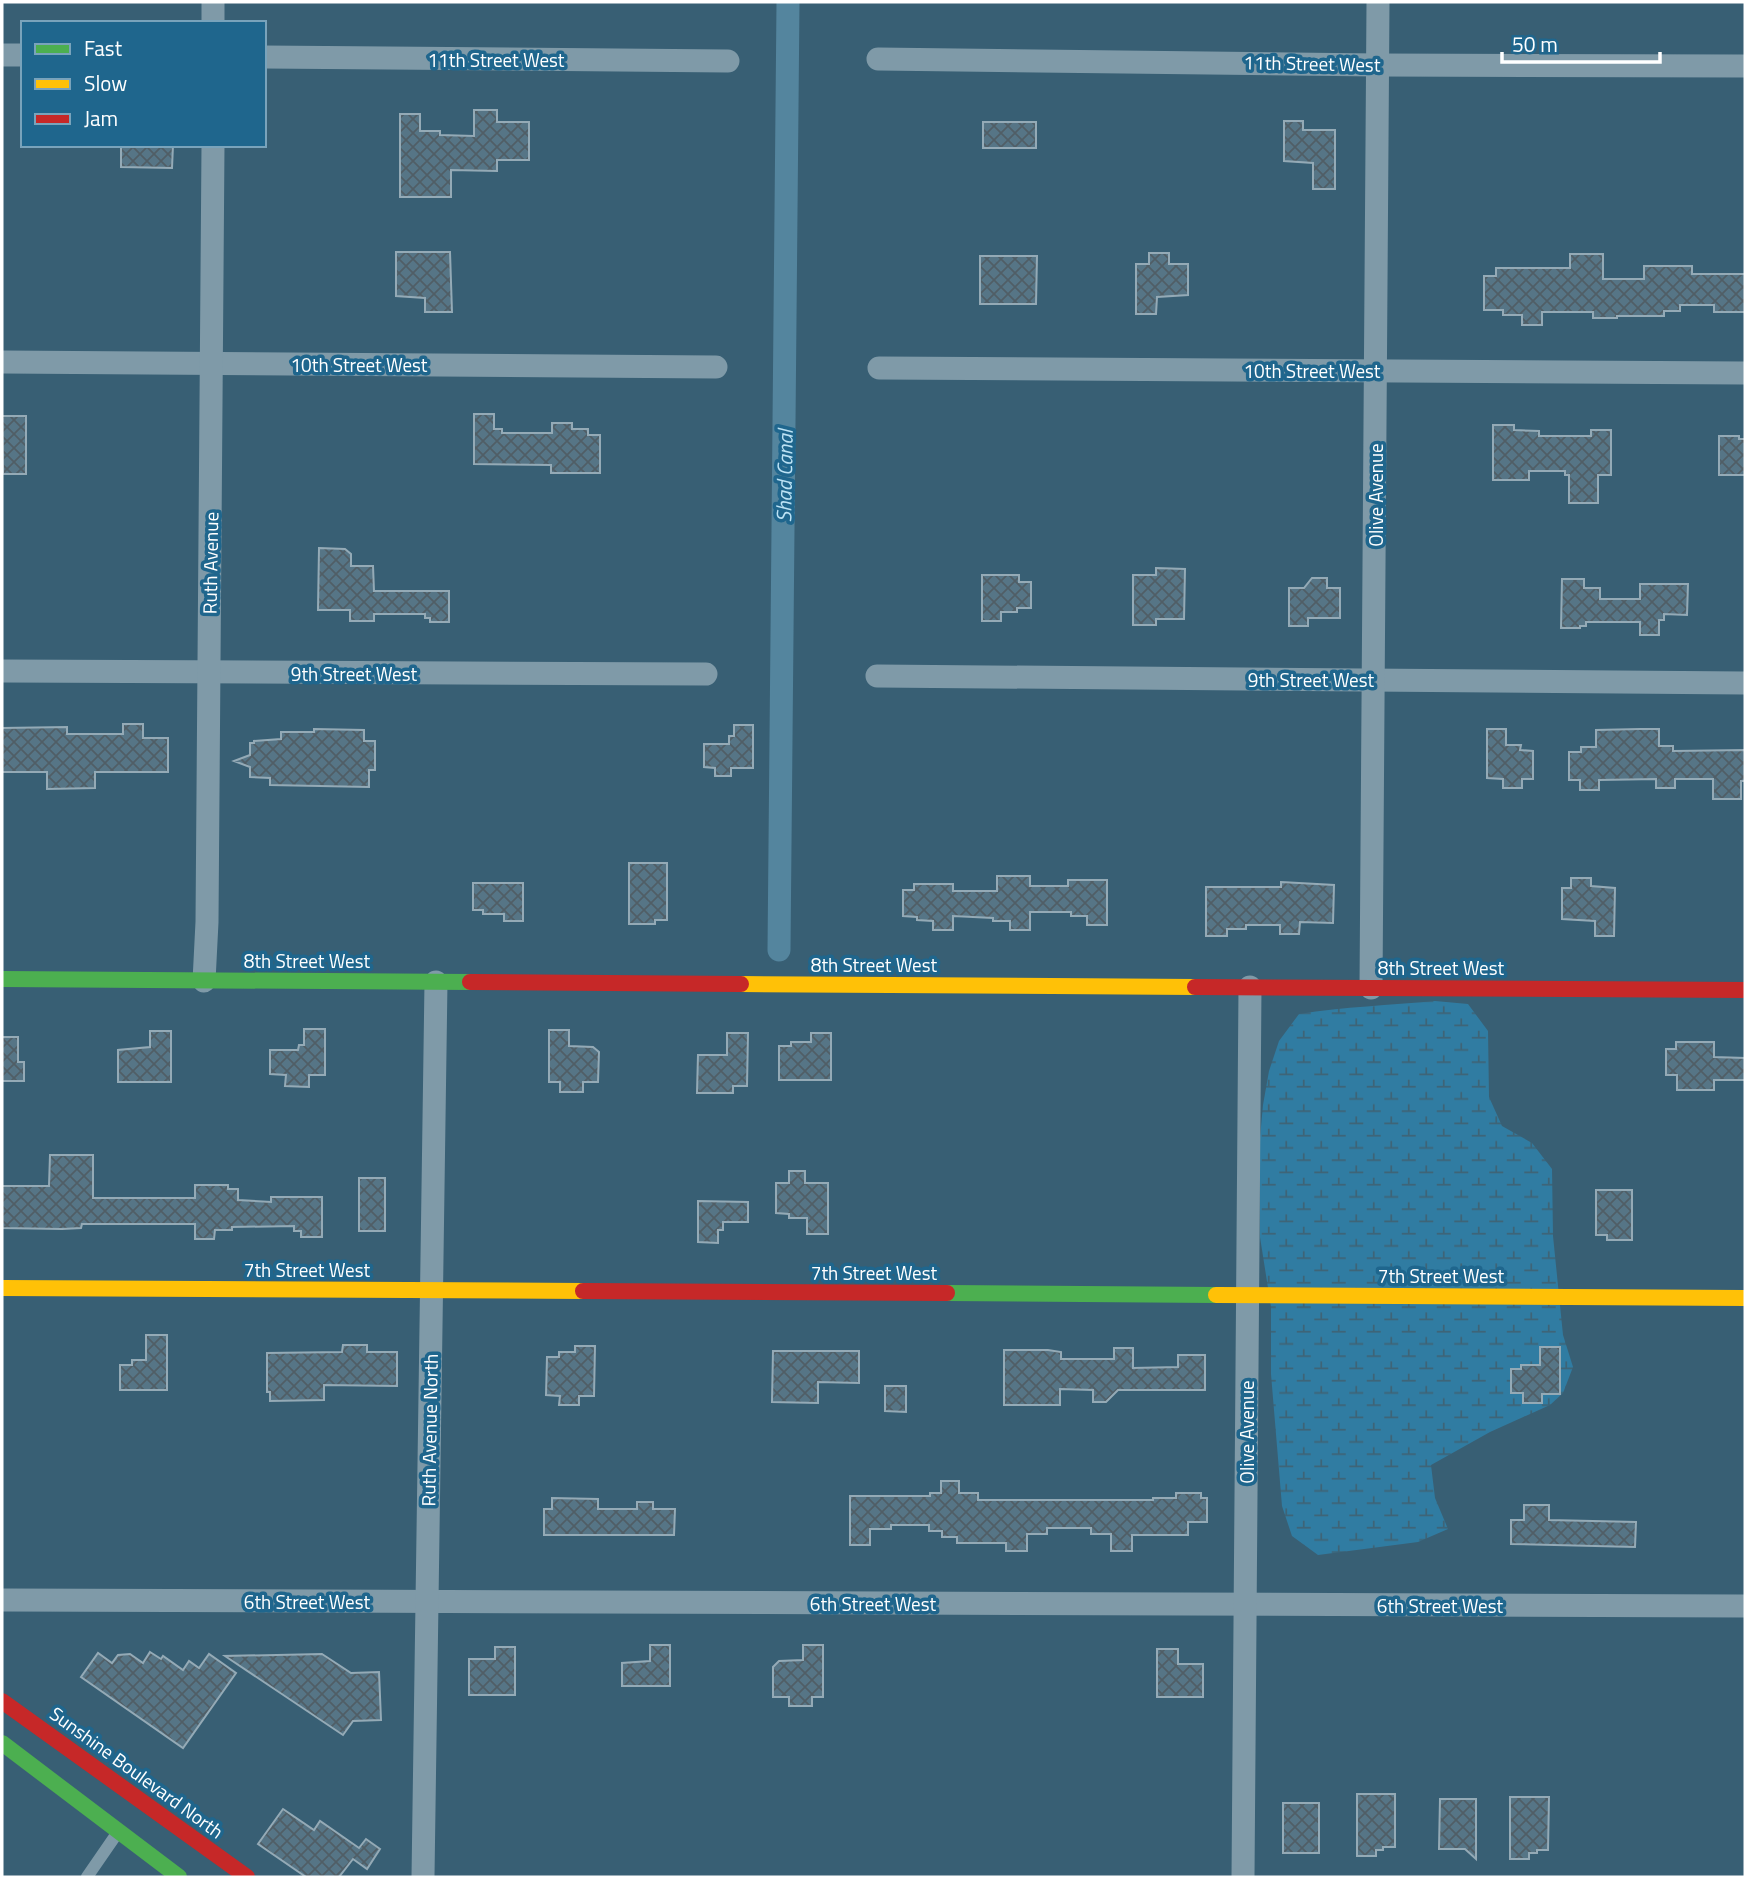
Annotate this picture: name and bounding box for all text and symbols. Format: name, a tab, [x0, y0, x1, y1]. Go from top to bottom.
legend	[21, 21, 266, 147]
scale bar	[1502, 21, 1660, 65]
text: 50 m	[1512, 28, 1558, 60]
text: Fast	[84, 32, 123, 64]
street label: 11th Street West	[427, 45, 565, 74]
street label: 11th Street West	[1243, 47, 1381, 79]
text: Slow	[84, 67, 127, 99]
text: Jam	[84, 102, 118, 134]
street label: 10th Street West	[290, 350, 428, 379]
street label: 10th Street West	[1243, 356, 1381, 385]
water label: Shad Canal	[767, 427, 801, 523]
street label: Olive Avenue	[1361, 443, 1390, 547]
street label: Ruth Avenue	[195, 512, 225, 614]
street label: 9th Street West	[291, 659, 418, 688]
street label: 9th Street West	[1248, 665, 1375, 694]
street label: 8th Street West	[244, 946, 371, 975]
street label: 8th Street West	[811, 950, 938, 979]
street label: 8th Street West	[1378, 953, 1505, 982]
street label: 7th Street West	[244, 1255, 371, 1284]
street label: 7th Street West	[811, 1258, 938, 1287]
street label: 7th Street West	[1378, 1261, 1505, 1290]
street label: Ruth Avenue North	[413, 1353, 445, 1507]
street label: Olive Avenue	[1232, 1380, 1261, 1484]
street label: 6th Street West	[244, 1587, 371, 1616]
street label: 6th Street West	[810, 1589, 937, 1618]
street label: 6th Street West	[1377, 1591, 1504, 1620]
street label: Sunshine Boulevard North	[44, 1699, 230, 1845]

